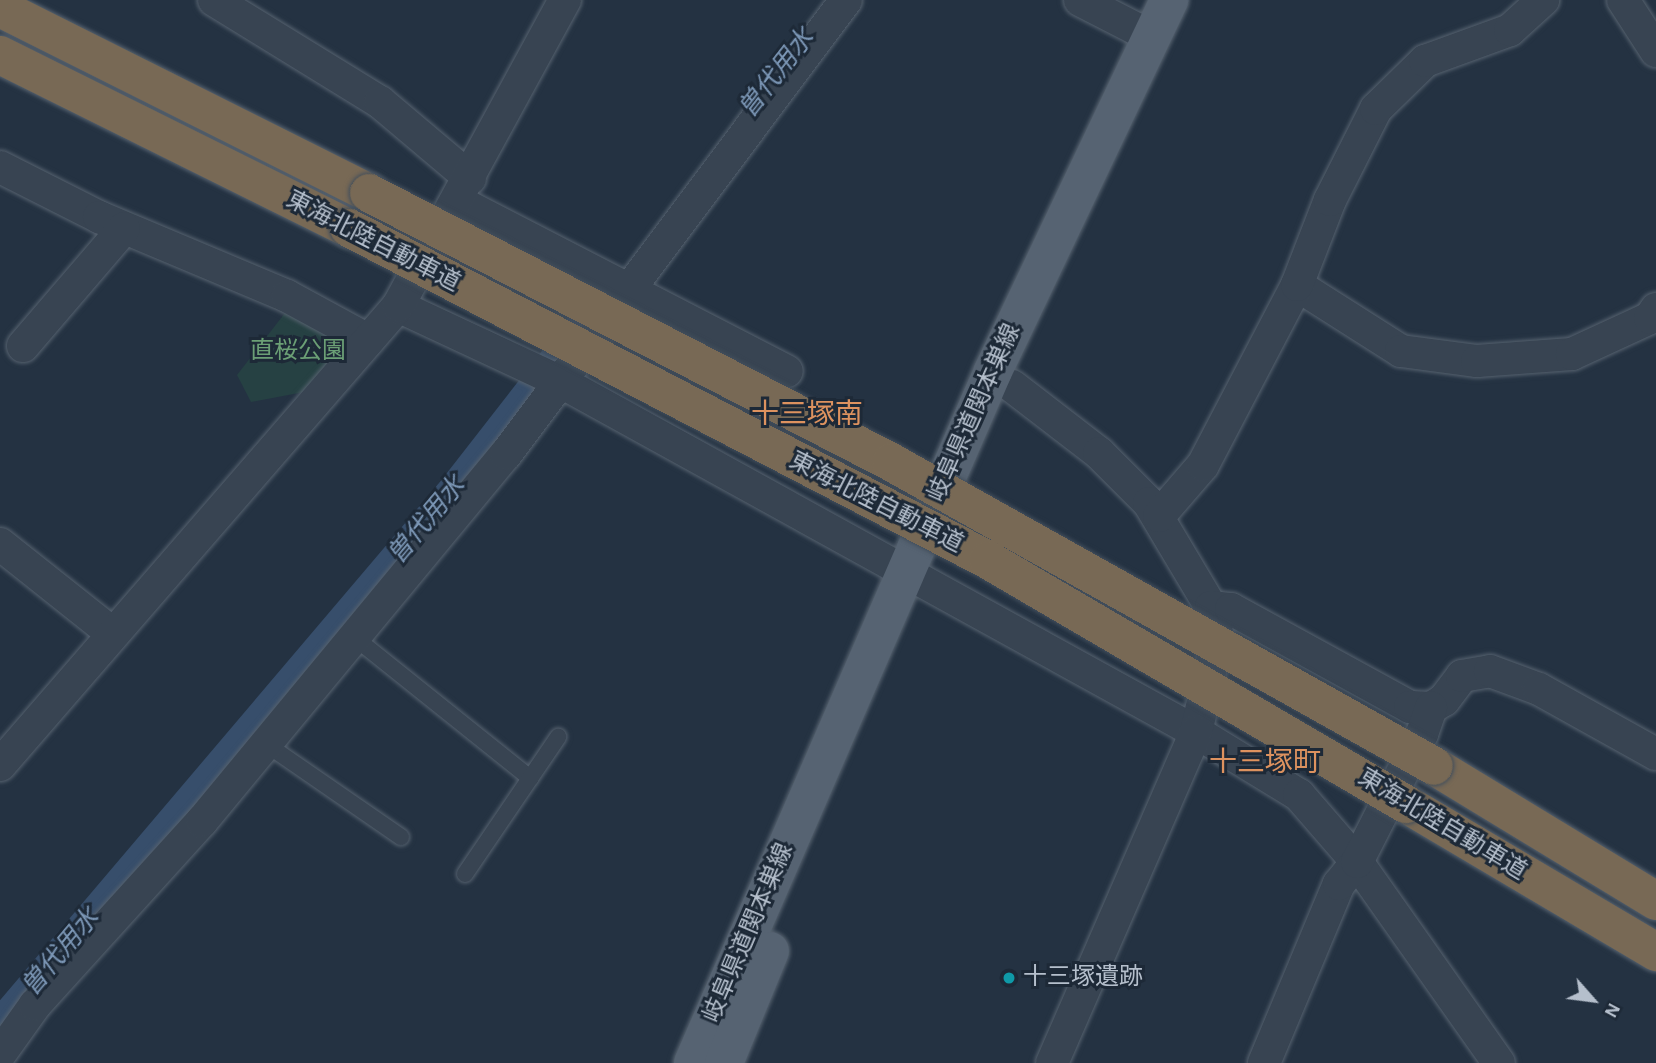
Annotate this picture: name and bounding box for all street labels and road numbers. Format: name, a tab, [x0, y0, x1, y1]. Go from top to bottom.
street label: 東海北陸自動車道	[281, 186, 465, 298]
street label: 岐阜県道関本巣線	[923, 319, 1027, 507]
street label: 東海北陸自動車道	[784, 447, 968, 559]
street label: 東海北陸自動車道	[1352, 763, 1532, 887]
street label: 岐阜県道関本巣線	[698, 839, 800, 1027]

